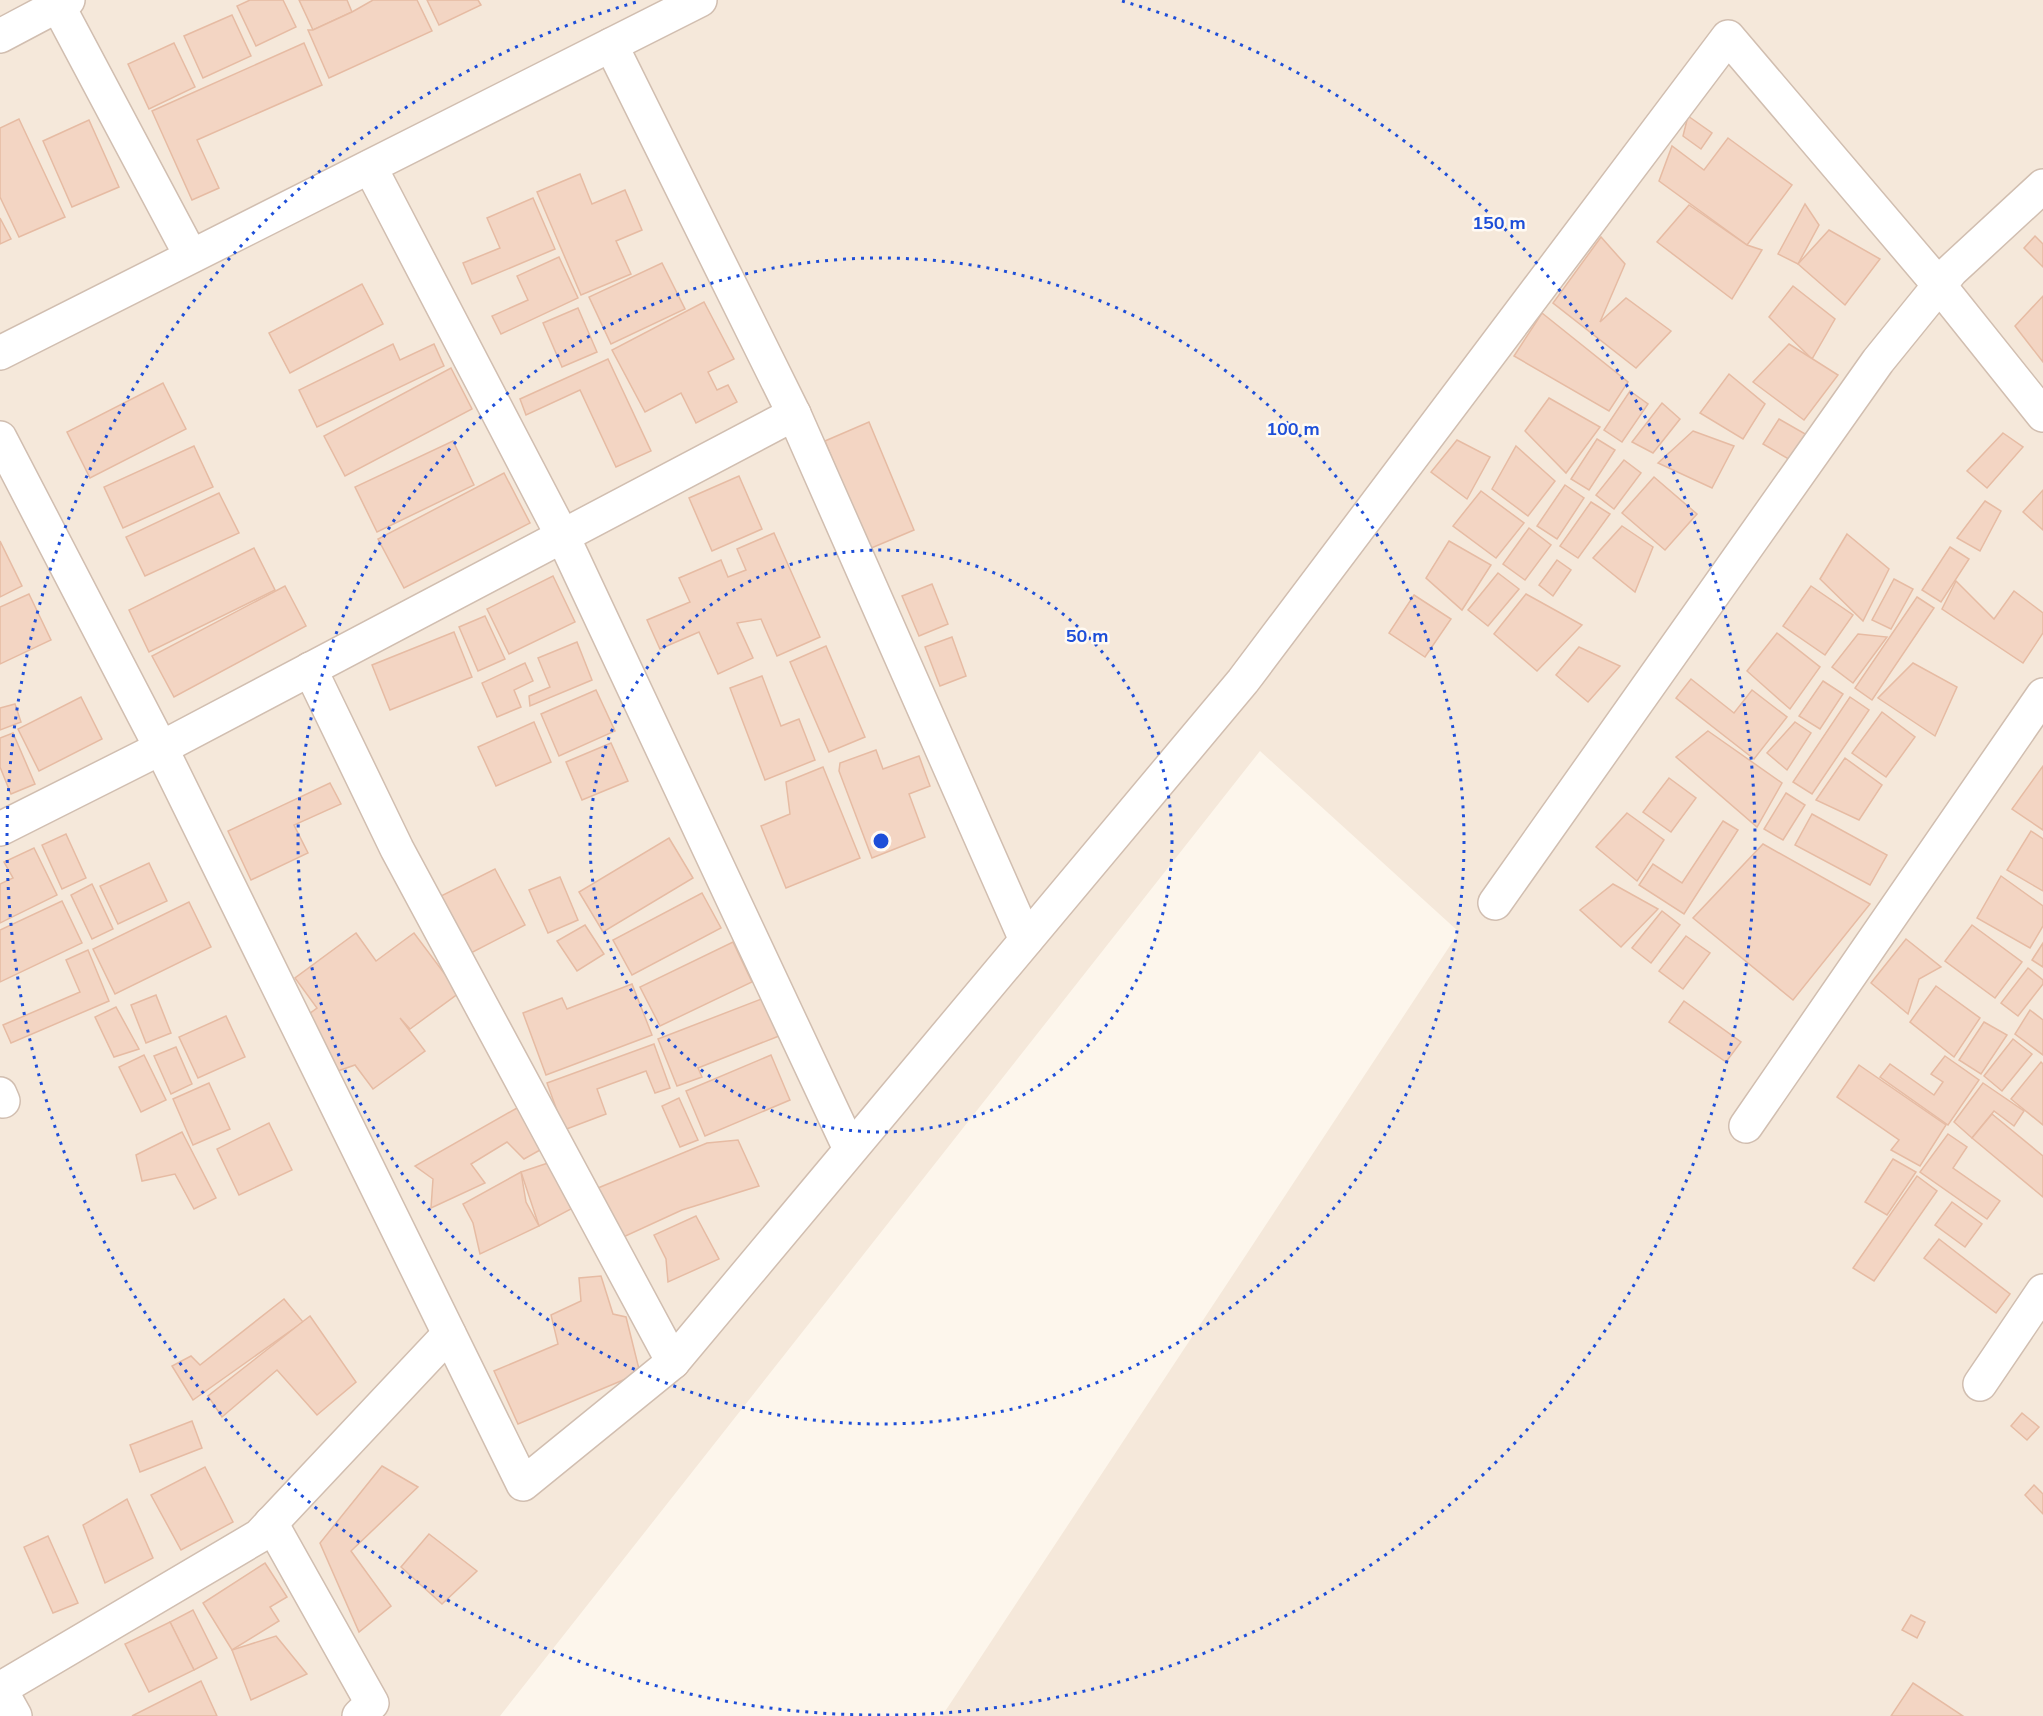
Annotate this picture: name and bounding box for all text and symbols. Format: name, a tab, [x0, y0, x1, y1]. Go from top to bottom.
text: 150 m	[1472, 211, 1526, 234]
text: 100 m	[1266, 417, 1320, 440]
text: 50 m	[1066, 624, 1108, 647]
centre of rings	[871, 831, 891, 851]

